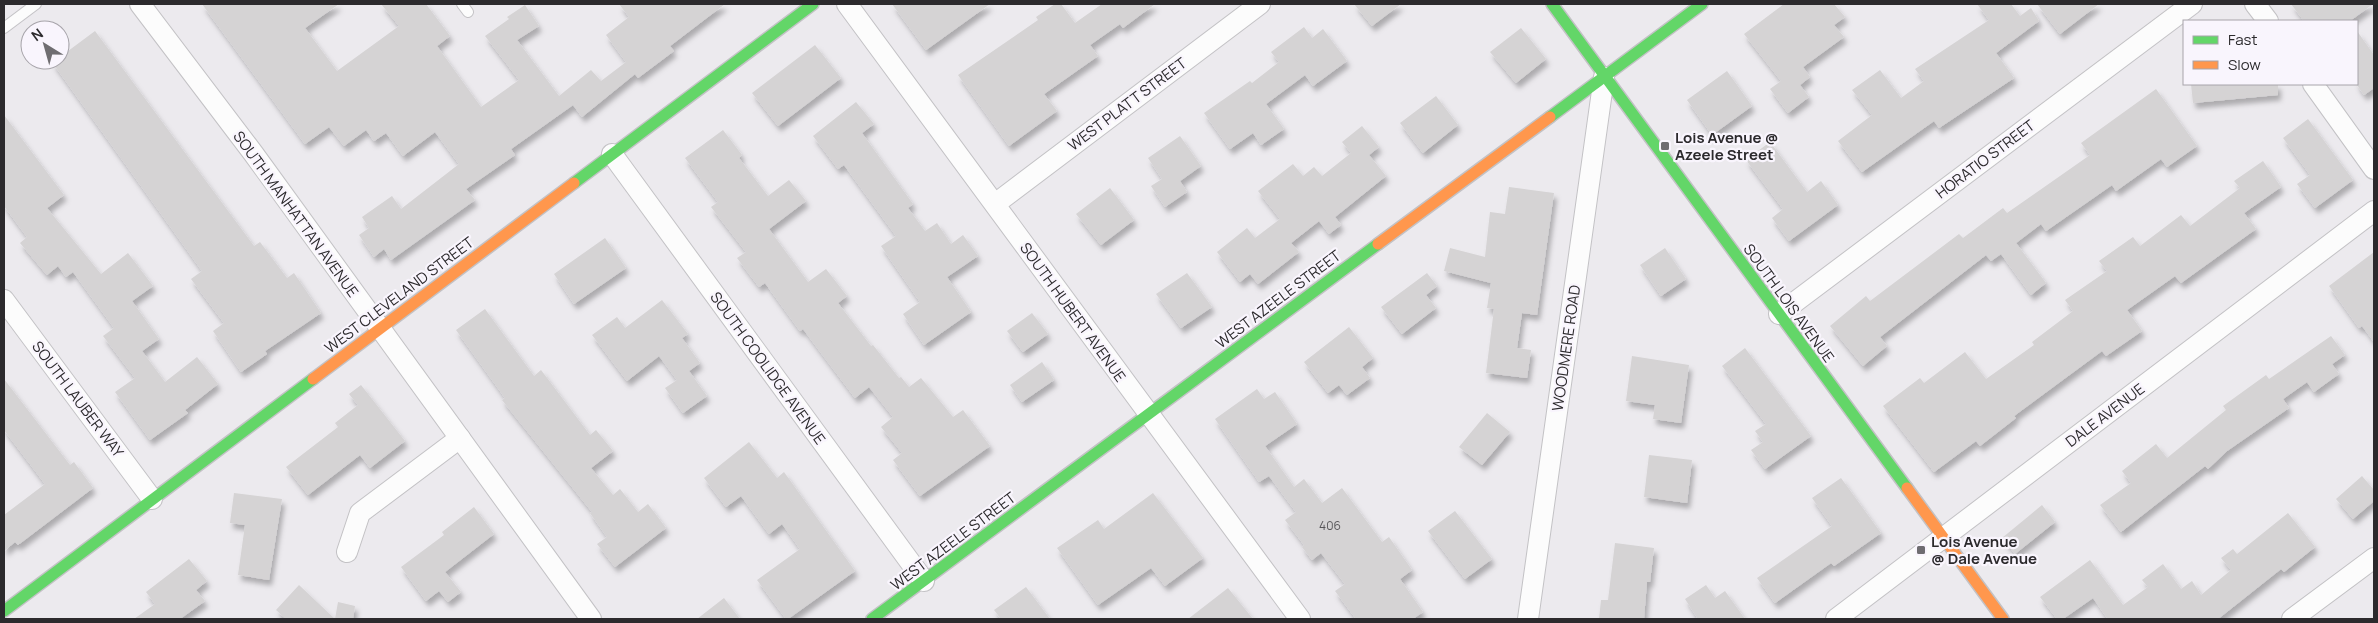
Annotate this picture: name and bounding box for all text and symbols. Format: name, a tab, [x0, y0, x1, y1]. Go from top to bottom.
north arrow	[20, 20, 70, 70]
legend	[2183, 20, 2358, 85]
text: N	[27, 24, 47, 45]
text: Fast	[2228, 29, 2257, 50]
street label: WEST PLATT STREET	[1063, 52, 1191, 156]
text: Slow	[2228, 54, 2261, 75]
street label: HORATIO STREET	[1931, 115, 2039, 203]
street label: SOUTH MANHATTAN AVENUE	[229, 127, 363, 301]
place label: Lois Avenue @ Azeele Street	[1675, 127, 1778, 165]
marker: Lois Avenue @ Azeele Street	[1659, 140, 1671, 152]
street label: WEST CLEVELAND STREET	[320, 232, 478, 358]
street label: SOUTH HUBERT AVENUE	[1015, 238, 1131, 386]
street label: SOUTH LOIS AVENUE	[1739, 239, 1839, 367]
street label: WEST AZEELE STREET	[1211, 245, 1345, 353]
street label: WOODMERE ROAD	[1547, 284, 1585, 412]
street label: SOUTH COOLIDGE AVENUE	[705, 287, 831, 449]
street label: SOUTH LAUBER WAY	[27, 337, 129, 462]
street label: DALE AVENUE	[2061, 378, 2149, 452]
street label: WEST AZEELE STREET	[886, 487, 1020, 595]
house number: 406	[1319, 517, 1341, 534]
place label: Lois Avenue @ Dale Avenue	[1931, 531, 2037, 569]
marker: Lois Avenue @ Dale Avenue	[1915, 544, 1927, 556]

